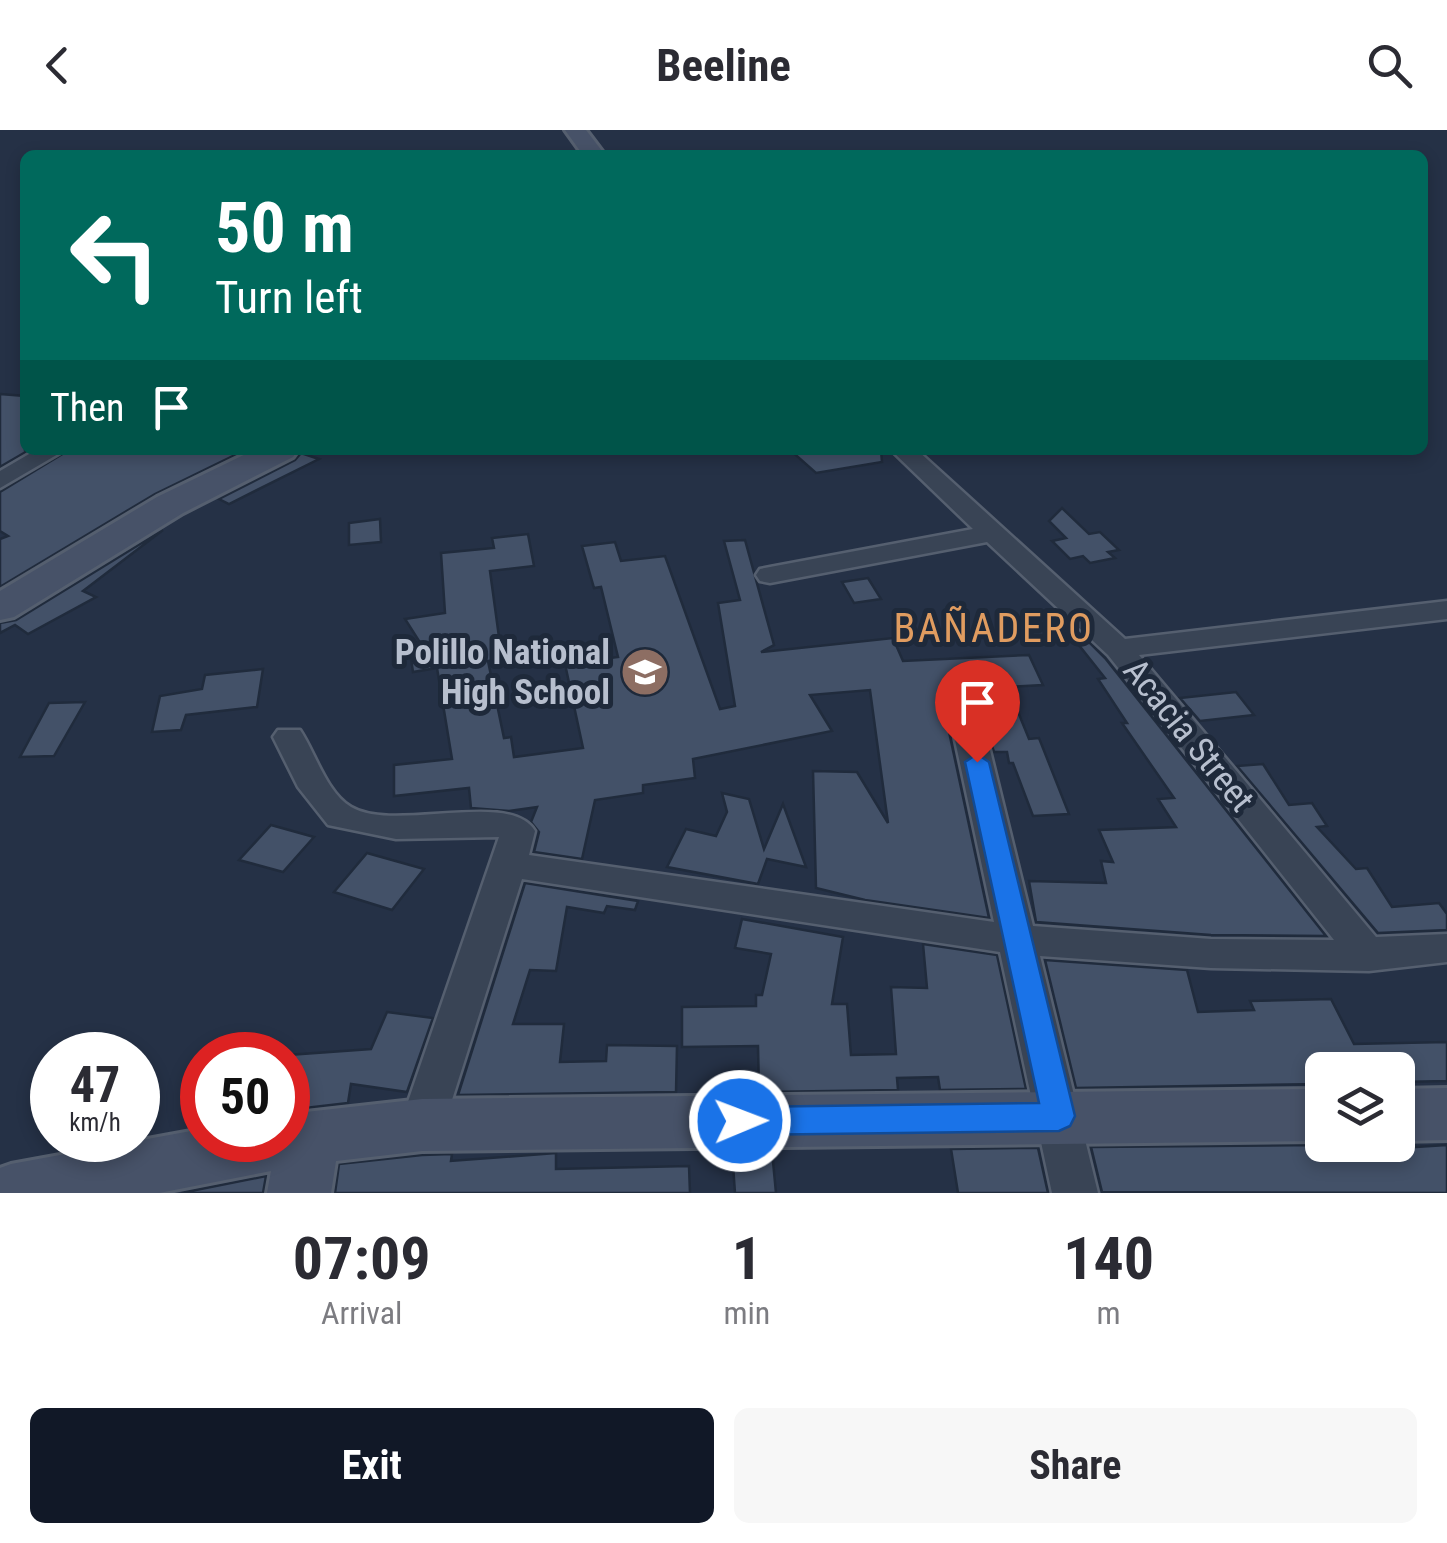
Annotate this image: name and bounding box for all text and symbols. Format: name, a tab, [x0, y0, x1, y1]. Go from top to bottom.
icon: back	[30, 38, 85, 93]
icon: search	[1362, 38, 1417, 93]
text: Beeline	[656, 39, 791, 92]
text: 50 m	[215, 187, 354, 269]
icon: left	[50, 190, 180, 320]
text: Turn left	[215, 271, 363, 324]
icon: arrive	[144, 380, 199, 435]
text: Then	[50, 386, 124, 430]
district label: BAÑADERO	[893, 605, 1095, 652]
place label: Polillo National High School	[395, 632, 610, 713]
school or university icon: Polillo National High School	[619, 646, 671, 698]
street label: Acacia Street	[1115, 651, 1262, 820]
pin	[935, 660, 1020, 763]
icon: arrive	[950, 675, 1005, 730]
speed limit sign: 50	[180, 1032, 310, 1162]
map controls	[1305, 1052, 1415, 1162]
button: layers	[1305, 1052, 1415, 1162]
text: 47	[70, 1056, 120, 1114]
position arrow	[688, 1069, 792, 1173]
text: km/h	[69, 1108, 121, 1137]
text: 07:09	[293, 1223, 431, 1294]
text: 1	[732, 1223, 762, 1294]
text: 140	[1063, 1223, 1154, 1294]
text: Arrival	[321, 1294, 402, 1332]
text: min	[723, 1294, 770, 1332]
text: m	[1097, 1294, 1121, 1332]
button: Exit	[30, 1408, 714, 1523]
button: Share	[734, 1408, 1417, 1523]

